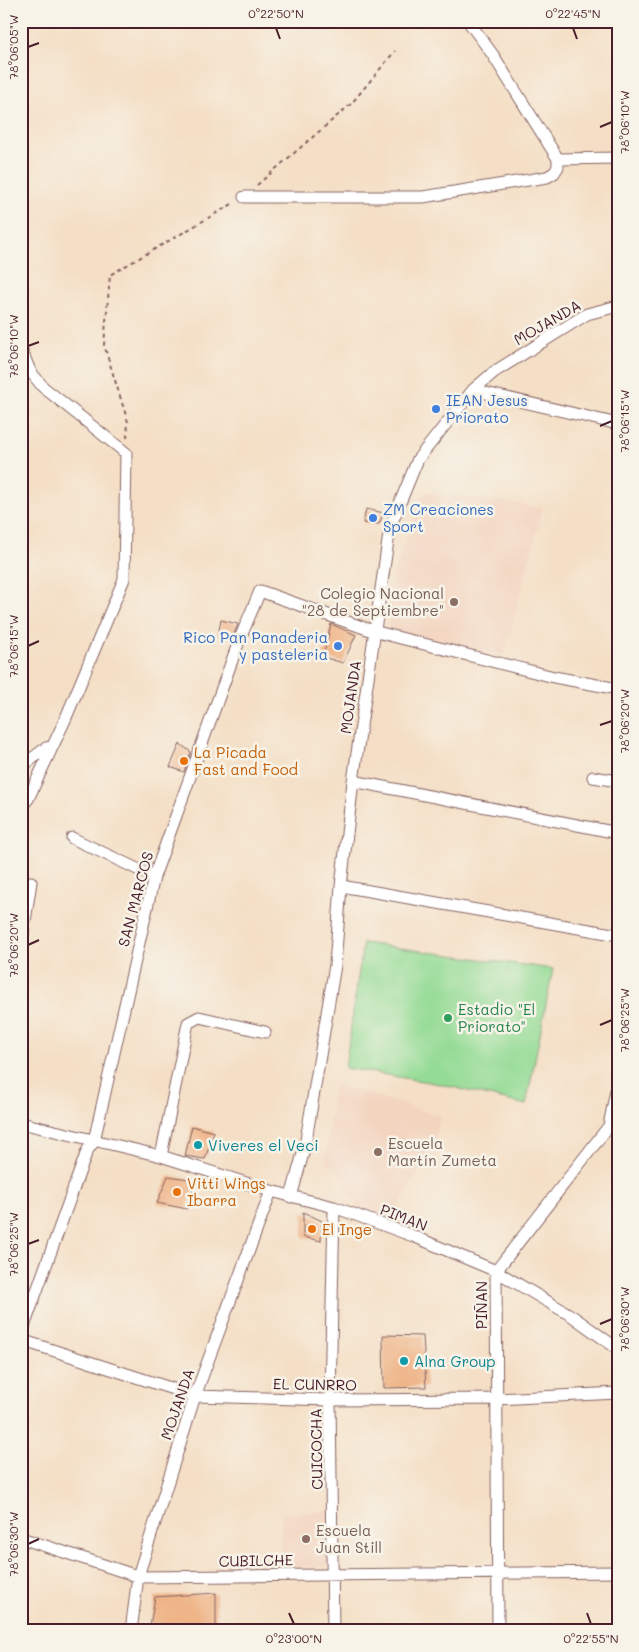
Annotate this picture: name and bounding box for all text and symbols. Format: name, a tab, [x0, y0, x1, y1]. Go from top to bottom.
text: 0°22'50"N	[248, 5, 304, 21]
text: 0°22'45"N	[545, 5, 601, 21]
text: 78°06'05"W	[5, 14, 21, 80]
text: 78°06'10"W	[616, 90, 632, 154]
street label: MOJANDA	[510, 295, 584, 349]
text: 78°06'10"W	[5, 314, 21, 378]
place label: IEAN Jesus Priorato	[446, 390, 528, 427]
text: 78°06'15"W	[616, 390, 632, 453]
marker: IEAN Jesus Priorato	[430, 403, 442, 415]
place label: ZM Creaciones Sport	[383, 499, 494, 536]
marker: ZM Creaciones Sport	[367, 512, 379, 524]
place label: Colegio Nacional "28 de Septiembre"	[302, 583, 444, 620]
marker: Colegio Nacional "28 de Septiembre"	[448, 596, 460, 608]
text: 78°06'15"W	[5, 615, 21, 678]
place label: Rico Pan Panaderia y pasteleria	[183, 627, 328, 664]
marker: Rico Pan Panaderia y pasteleria	[332, 640, 344, 652]
street label: MOJANDA	[335, 659, 365, 735]
text: 78°06'20"W	[616, 689, 632, 753]
place label: La Picada Fast and Food	[194, 742, 298, 779]
marker: La Picada Fast and Food	[178, 755, 190, 767]
street label: SAN MARCOS	[113, 849, 157, 949]
text: 78°06'20"W	[5, 913, 21, 977]
text: 78°06'25"W	[616, 988, 632, 1052]
place label: Estadio "El Priorato"	[458, 999, 535, 1036]
marker: Estadio "El Priorato"	[442, 1012, 454, 1024]
place label: Escuela Martín Zumeta	[388, 1133, 497, 1170]
place label: Viveres el Veci	[208, 1135, 319, 1155]
marker: Viveres el Veci	[192, 1139, 204, 1151]
marker: Escuela Martín Zumeta	[372, 1146, 384, 1158]
place label: Vitti Wings Ibarra	[187, 1173, 266, 1210]
marker: Vitti Wings Ibarra	[171, 1186, 183, 1198]
street label: PIMAN	[377, 1199, 431, 1235]
text: 78°06'25"W	[5, 1212, 21, 1276]
place label: El Inge	[322, 1219, 372, 1239]
marker: El Inge	[306, 1223, 318, 1235]
street label: PIÑAN	[471, 1281, 491, 1329]
text: 78°06'30"W	[616, 1286, 632, 1352]
place label: Alna Group	[414, 1351, 496, 1371]
marker: Alna Group	[398, 1355, 410, 1367]
street label: MOJANDA	[155, 1366, 199, 1442]
street label: EL CUNRRO	[273, 1373, 357, 1395]
street label: CUICOCHA	[305, 1408, 327, 1490]
text: 78°06'30"W	[5, 1511, 21, 1577]
place label: Escuela Juan Still	[316, 1520, 382, 1557]
marker: Escuela Juan Still	[300, 1533, 312, 1545]
street label: CUBILCHE	[219, 1549, 294, 1571]
text: 0°23'00"N	[266, 1630, 322, 1646]
text: 0°22'55"N	[563, 1630, 619, 1646]

